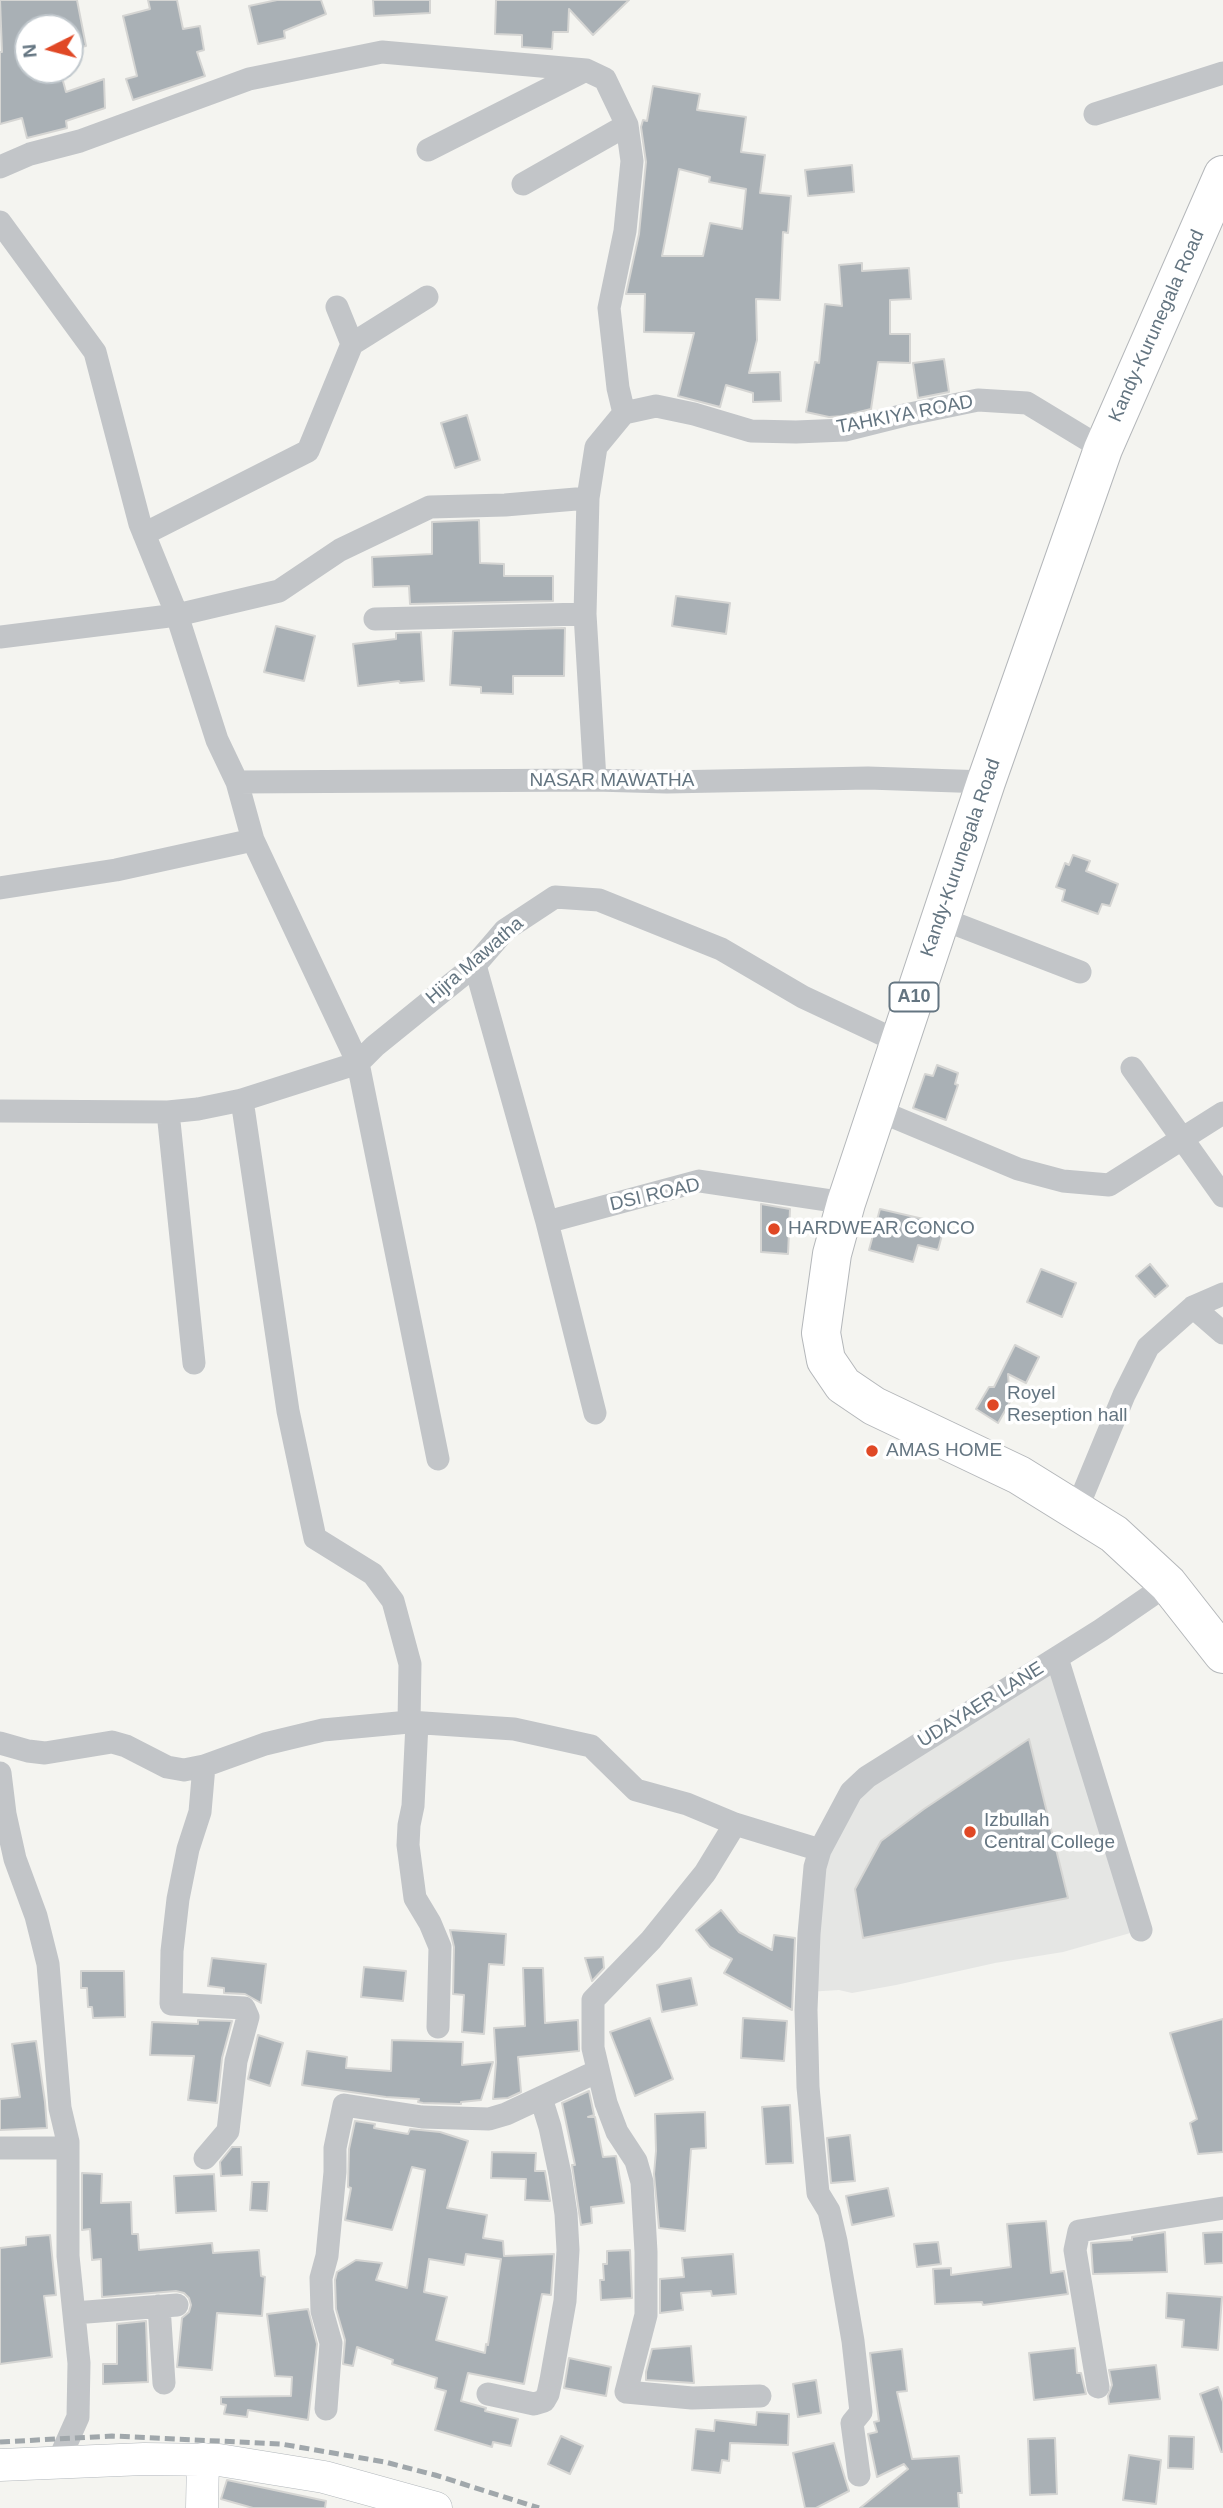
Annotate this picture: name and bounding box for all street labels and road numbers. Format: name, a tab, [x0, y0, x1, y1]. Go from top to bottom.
street label: Kandy-Kurunegala Road	[1104, 226, 1210, 426]
street label: TAHKIYA ROAD	[835, 391, 975, 439]
street label: Kandy-Kurunegala Road	[916, 756, 1006, 960]
street label: NASAR MAWATHA	[529, 770, 695, 792]
street label: Hijra Mawatha	[422, 913, 528, 1009]
road number: A10	[890, 982, 939, 1012]
street label: DSI ROAD	[608, 1174, 702, 1216]
street label: UDAYAER LANE	[914, 1657, 1048, 1753]

